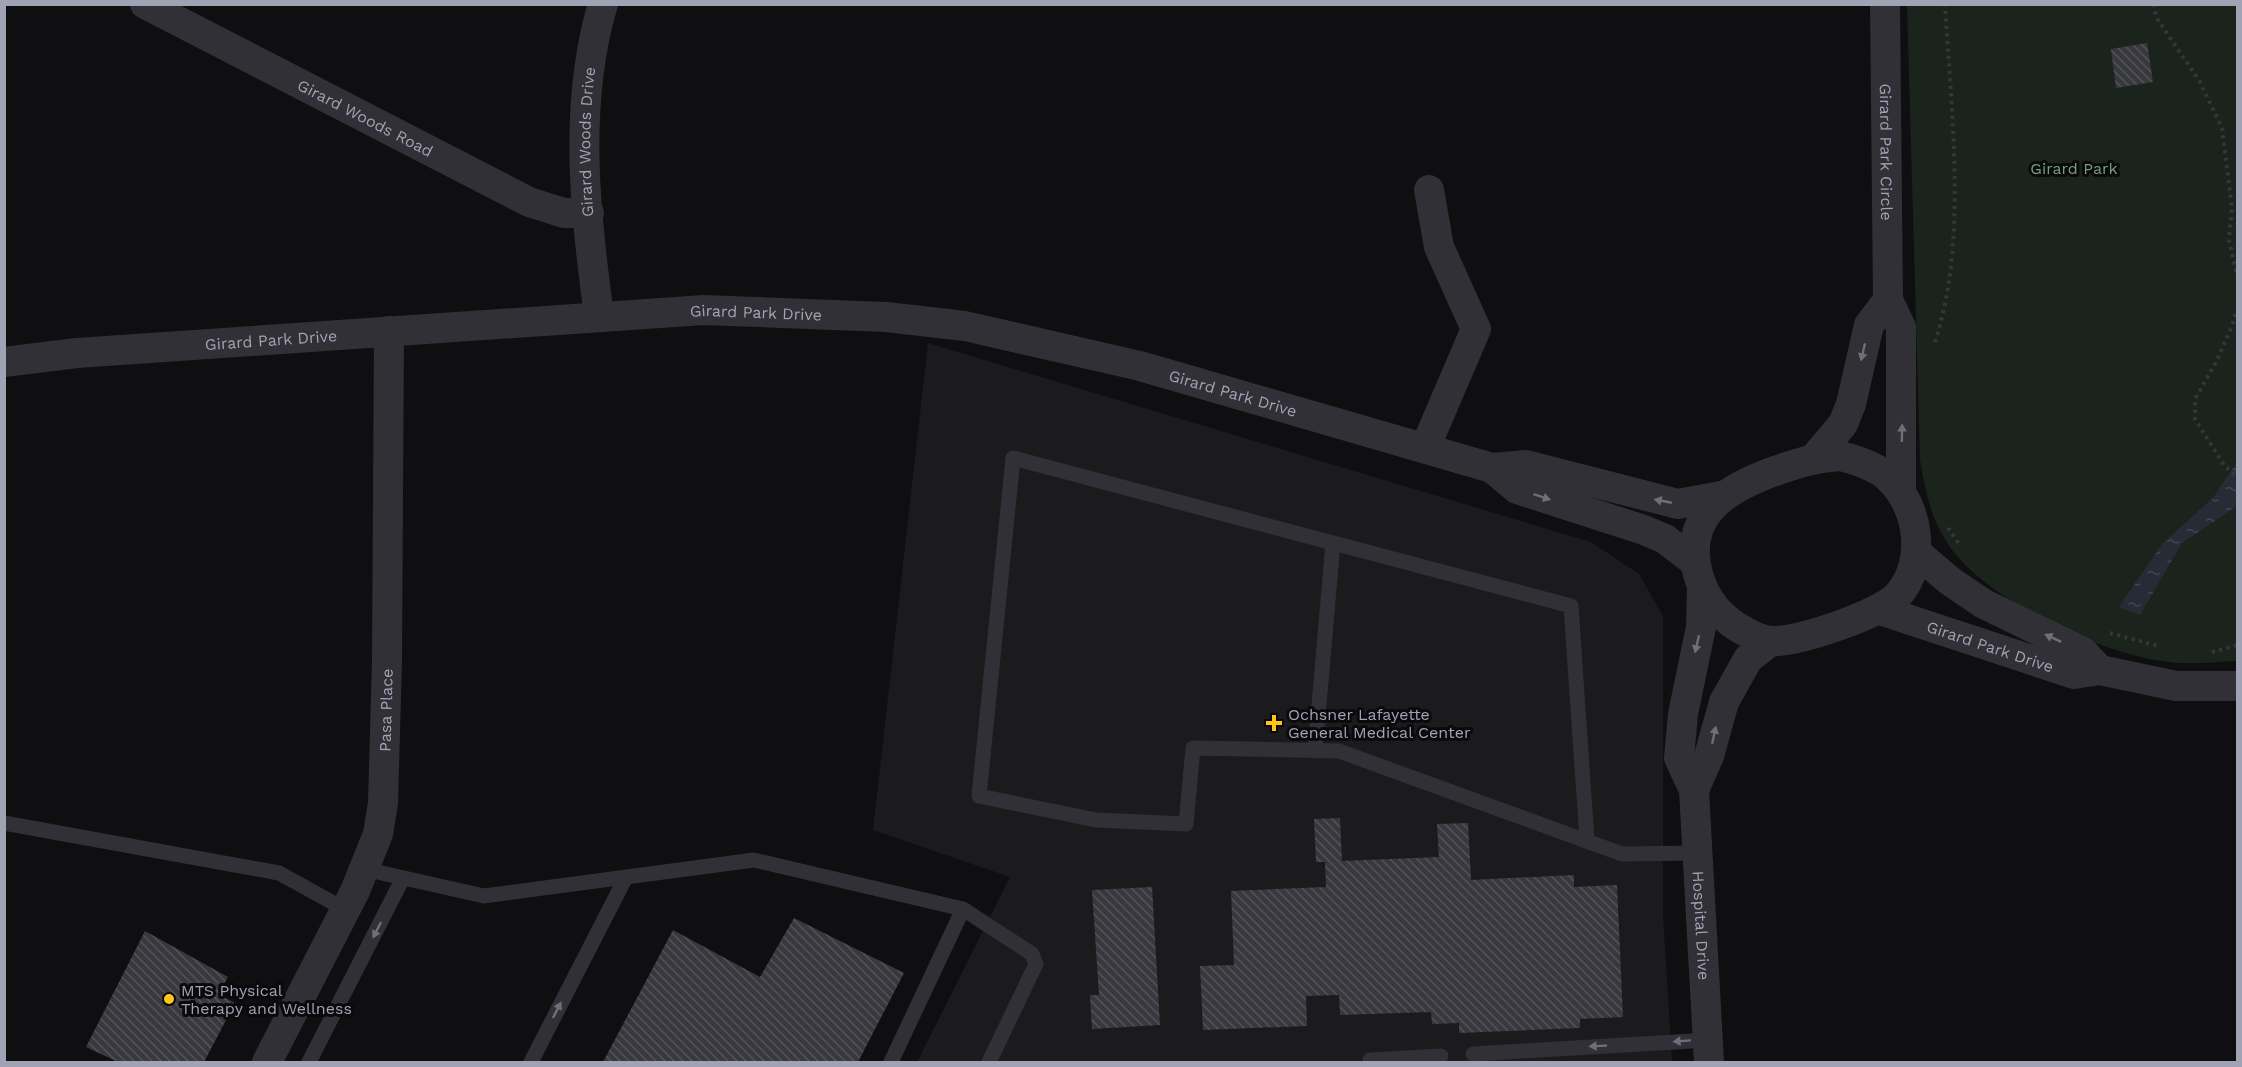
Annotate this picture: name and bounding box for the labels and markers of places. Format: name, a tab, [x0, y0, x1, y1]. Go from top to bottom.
place label: Ochsner Lafayette General Medical Center	[1288, 705, 1471, 742]
marker: Ochsner Lafayette General Medical Center	[1265, 714, 1283, 732]
place label: MTS Physical Therapy and Wellness	[181, 981, 352, 1018]
marker: MTS Physical Therapy and Wellness	[162, 992, 176, 1006]

